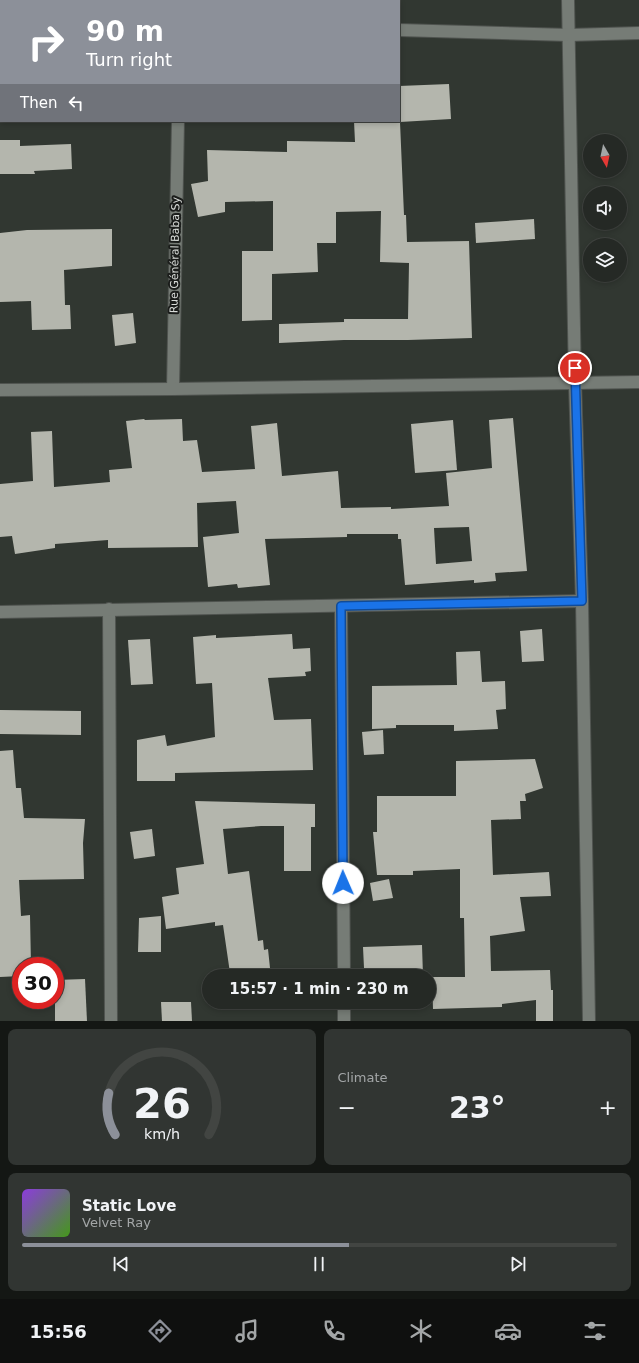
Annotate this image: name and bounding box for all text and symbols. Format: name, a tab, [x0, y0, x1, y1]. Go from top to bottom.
text: 90 m	[86, 15, 164, 48]
icon: right	[20, 16, 72, 68]
text: Turn right	[86, 49, 172, 70]
icon: left	[65, 92, 87, 114]
text: Then	[20, 94, 57, 112]
north arrow	[583, 134, 627, 178]
map controls	[583, 134, 627, 282]
button: sound	[583, 186, 627, 230]
street label: Rue Général Baba Sy	[167, 196, 183, 313]
button: layers	[583, 238, 627, 282]
pin	[558, 351, 592, 385]
icon: arrive	[564, 357, 586, 379]
position arrow	[322, 862, 364, 904]
speed limit sign: 30	[12, 957, 64, 1009]
text: 15:57 · 1 min · 230 m	[229, 980, 409, 998]
text: Climate	[338, 1070, 388, 1085]
text: 26	[133, 1079, 191, 1128]
text: 23°	[449, 1090, 506, 1125]
text: −	[338, 1095, 356, 1120]
text: +	[599, 1095, 617, 1120]
text: km/h	[144, 1126, 180, 1142]
text: Static Love	[82, 1197, 176, 1215]
text: Velvet Ray	[82, 1215, 151, 1230]
icon: previous	[110, 1253, 132, 1275]
icon: pause	[308, 1253, 330, 1275]
icon: next	[507, 1253, 529, 1275]
icon: directions	[146, 1317, 174, 1345]
icon: music	[233, 1317, 261, 1345]
icon: phone	[320, 1317, 348, 1345]
icon: climate	[407, 1317, 435, 1345]
icon: car	[494, 1317, 522, 1345]
icon: filters	[581, 1317, 609, 1345]
text: 15:56	[30, 1321, 87, 1342]

